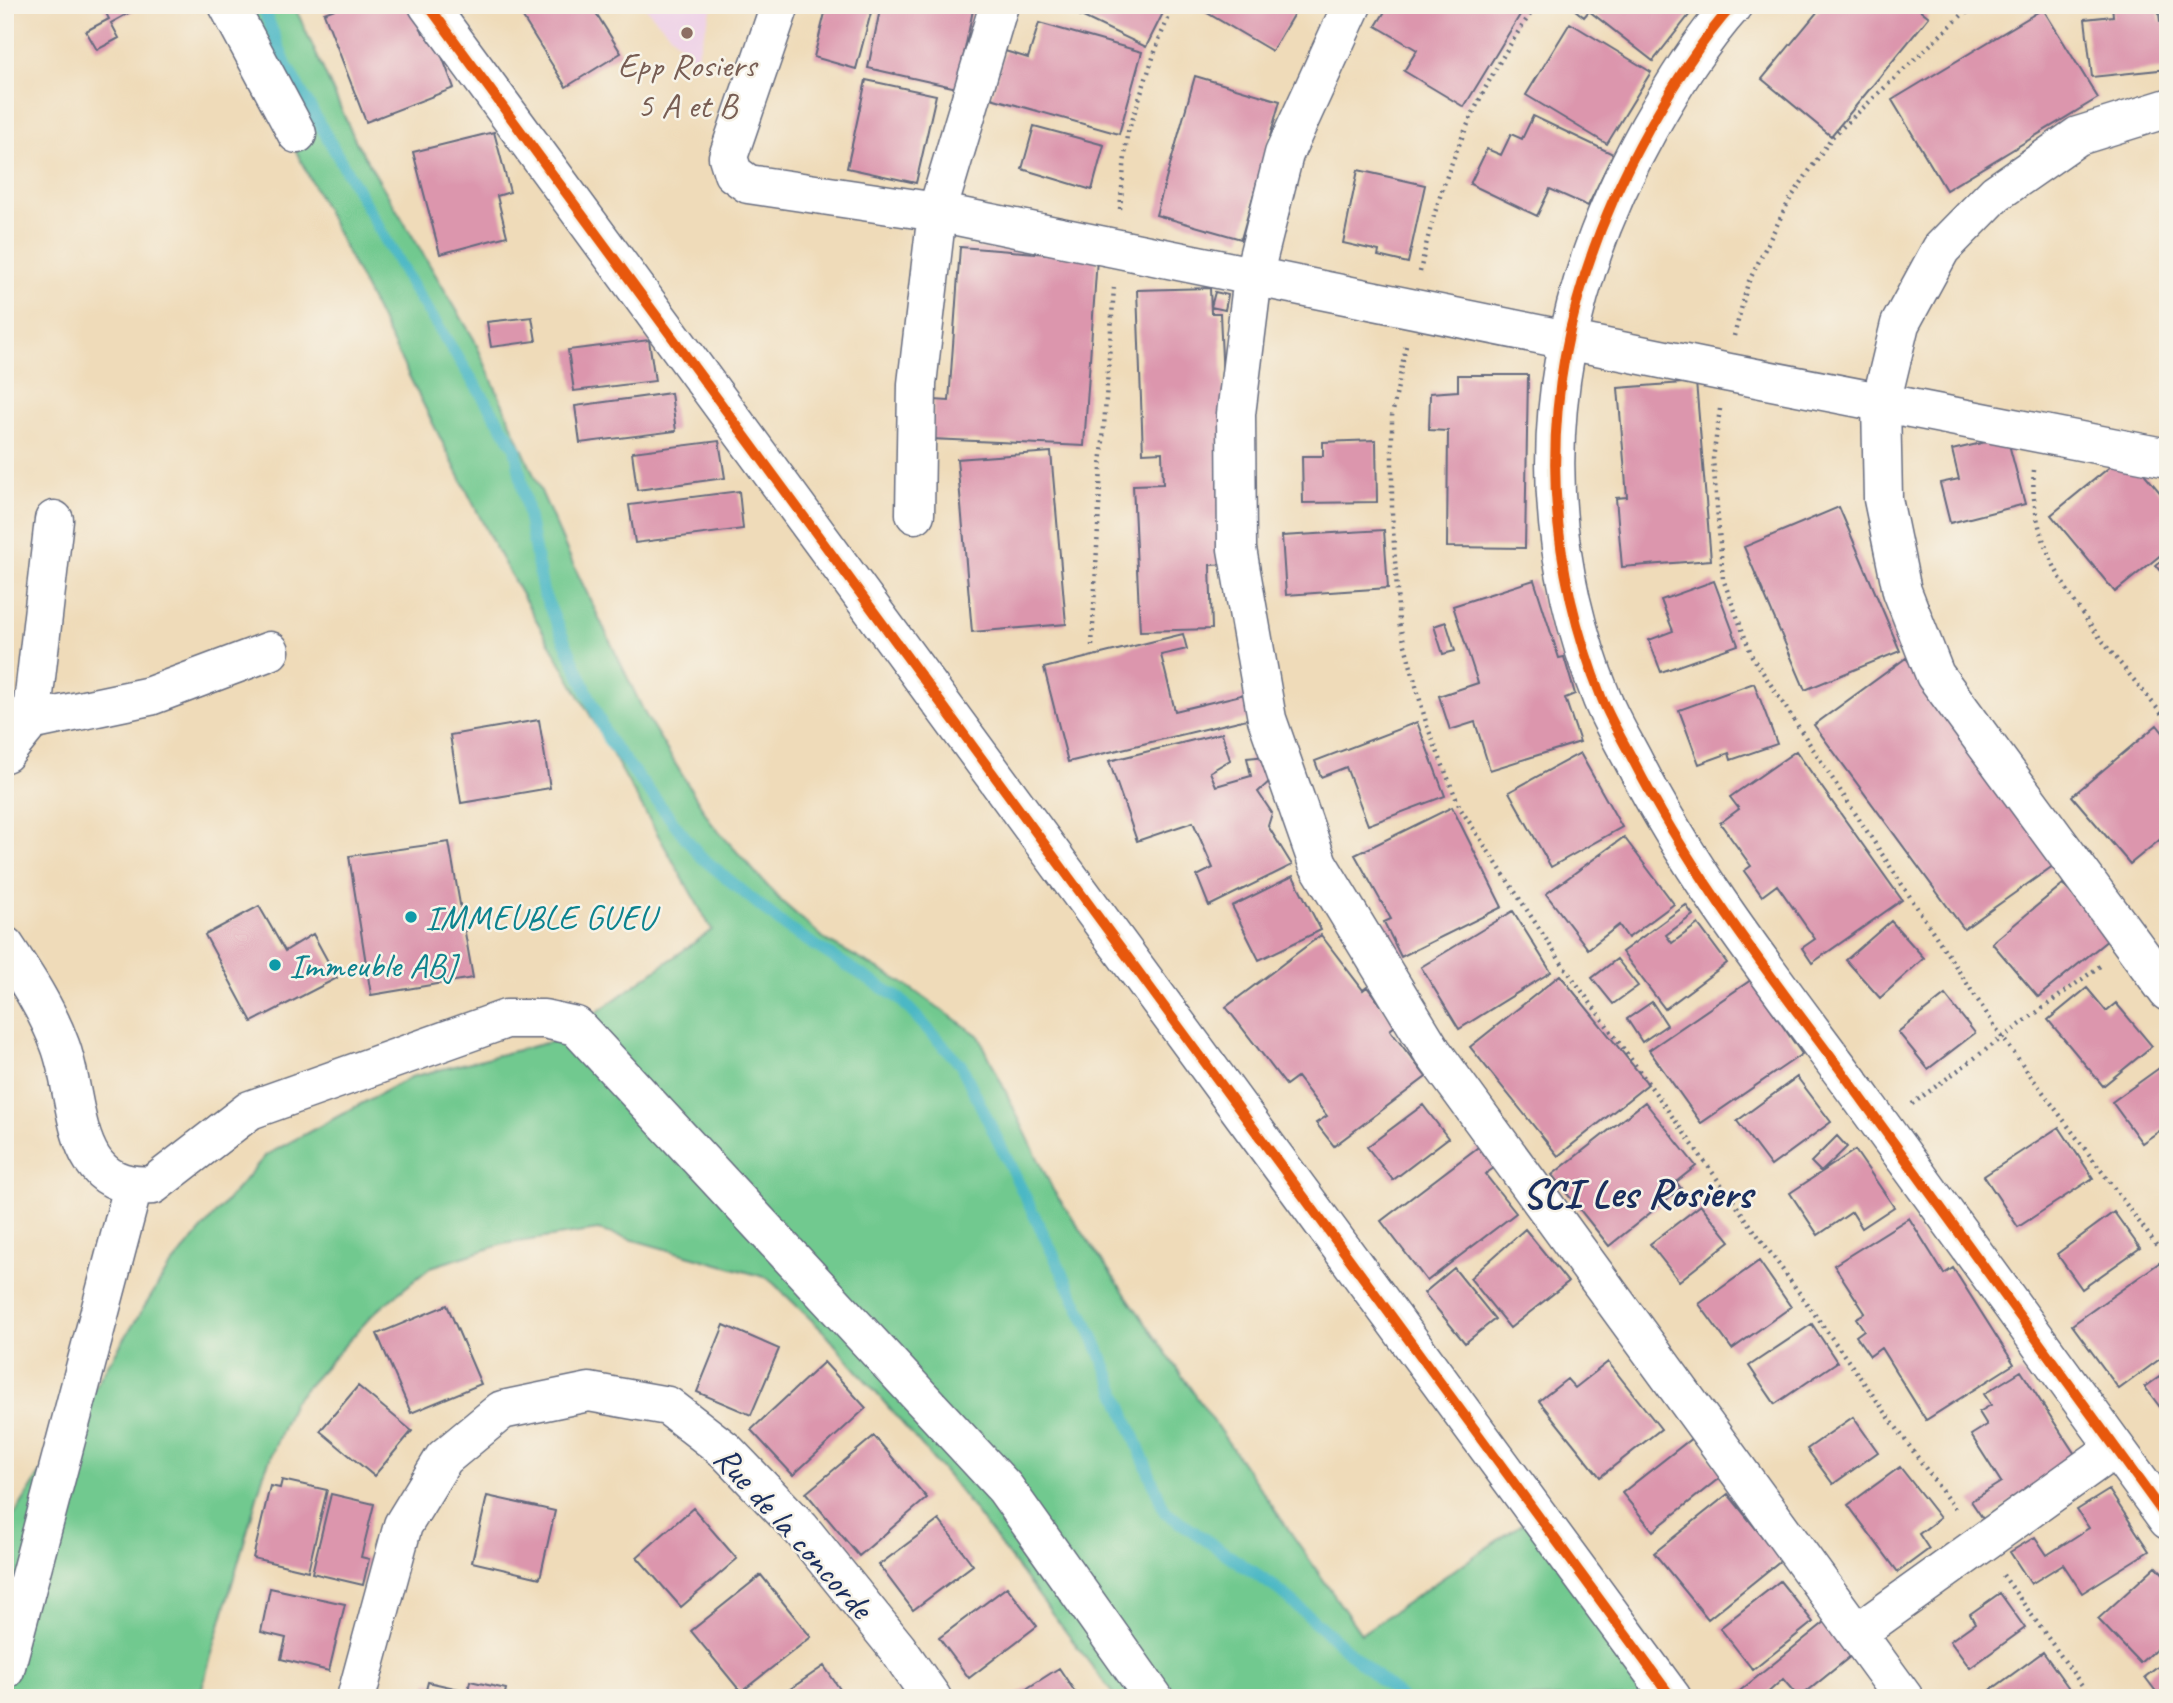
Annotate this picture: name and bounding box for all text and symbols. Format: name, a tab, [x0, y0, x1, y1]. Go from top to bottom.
marker: Epp Rosiers 5 A et B	[679, 25, 695, 41]
place label: Epp Rosiers 5 A et B	[618, 43, 759, 128]
place label: IMMEUBLE GUEU	[425, 895, 661, 940]
marker: IMMEUBLE GUEU	[403, 909, 419, 925]
place label: Immeuble ABJ	[289, 943, 461, 988]
marker: Immeuble ABJ	[267, 957, 283, 973]
district label: SCI Les Rosiers	[1522, 1167, 1756, 1220]
street label: Rue de la concorde	[704, 1437, 885, 1630]

